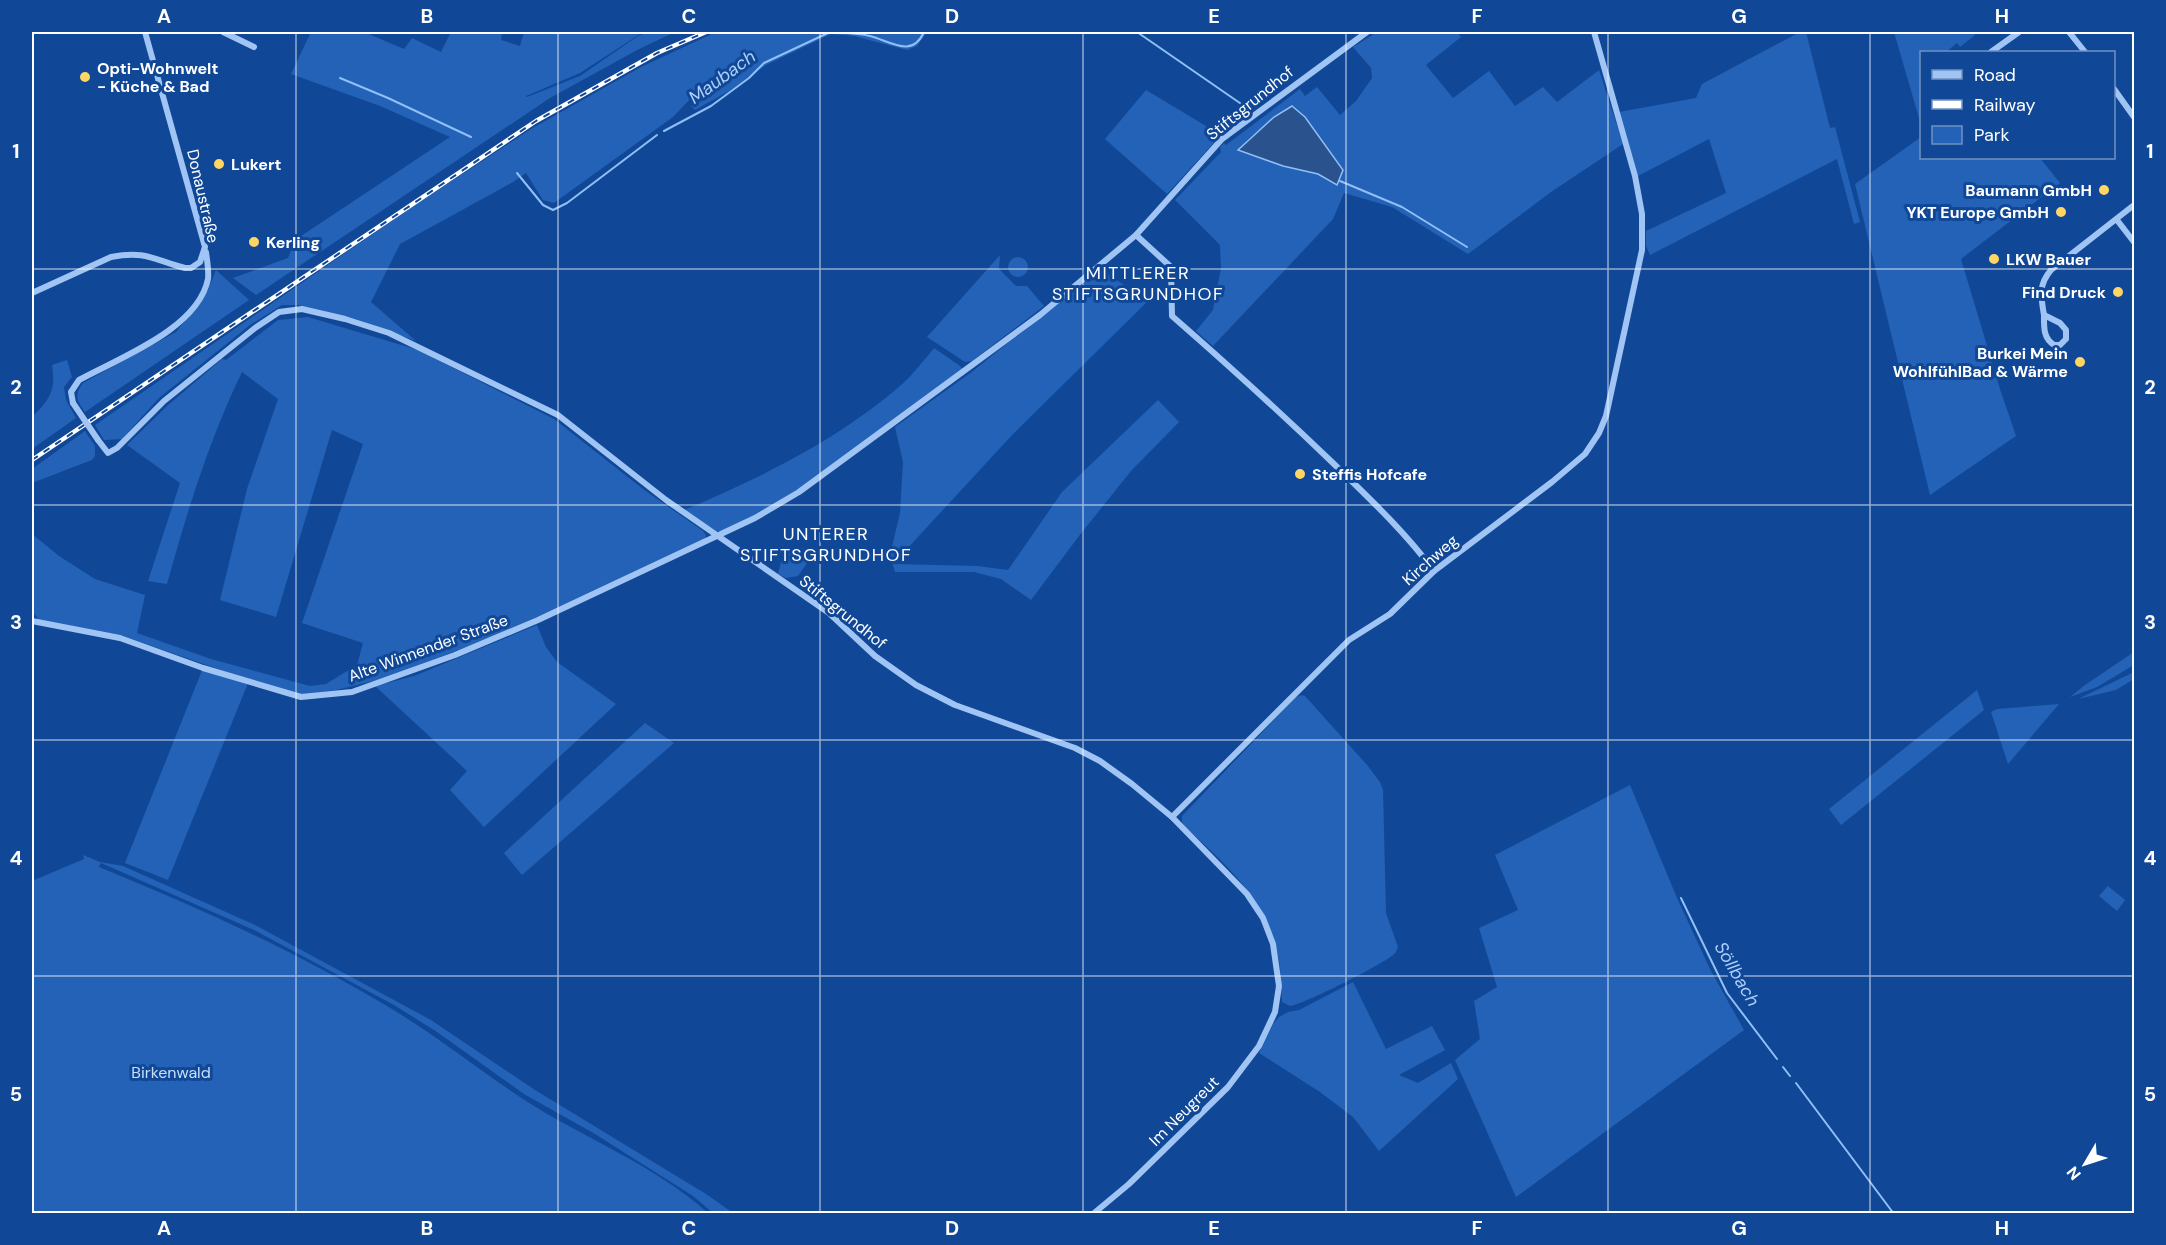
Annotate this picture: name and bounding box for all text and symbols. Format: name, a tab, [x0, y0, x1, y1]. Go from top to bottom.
text: A	[157, 3, 171, 29]
text: B	[421, 3, 433, 29]
text: C	[682, 3, 696, 29]
text: D	[945, 3, 959, 29]
text: E	[1208, 3, 1220, 29]
text: F	[1471, 3, 1483, 29]
text: G	[1731, 3, 1747, 29]
text: H	[1995, 3, 2009, 29]
water label: Maubach	[684, 45, 760, 109]
legend	[1920, 51, 2115, 159]
place label: Opti-Wohnwelt - Küche & Bad	[97, 58, 218, 97]
street label: Stiftsgrundhof	[1202, 61, 1298, 145]
text: Road	[1974, 63, 2016, 87]
marker: Opti-Wohnwelt - Küche & Bad	[78, 70, 92, 84]
text: Railway	[1974, 93, 2036, 117]
text: Park	[1974, 123, 2010, 147]
text: 1	[12, 138, 20, 164]
text: 1	[2146, 138, 2154, 164]
street label: Donaustraße	[182, 147, 224, 245]
place label: Lukert	[231, 154, 282, 175]
marker: Lukert	[212, 157, 226, 171]
place label: Baumann GmbH	[1965, 180, 2092, 201]
marker: Baumann GmbH	[2097, 183, 2111, 197]
place label: YKT Europe GmbH	[1906, 202, 2049, 223]
marker: YKT Europe GmbH	[2054, 205, 2068, 219]
place label: Kerling	[266, 232, 320, 253]
marker: Kerling	[247, 235, 261, 249]
place label: LKW Bauer	[2006, 249, 2091, 270]
marker: LKW Bauer	[1987, 252, 2001, 266]
district label: MITTLERER STIFTSGRUNDHOF	[1052, 261, 1224, 306]
place label: Find Druck	[2022, 282, 2107, 303]
marker: Find Druck	[2111, 285, 2125, 299]
place label: Burkei Mein WohlfühlBad & Wärme	[1893, 343, 2068, 382]
marker: Burkei Mein WohlfühlBad & Wärme	[2073, 355, 2087, 369]
text: 2	[10, 374, 22, 400]
text: 2	[2144, 374, 2156, 400]
place label: Steffis Hofcafe	[1312, 464, 1427, 485]
marker: Steffis Hofcafe	[1293, 467, 1307, 481]
district label: UNTERER STIFTSGRUNDHOF	[740, 522, 912, 567]
street label: Kirchweg	[1398, 530, 1462, 590]
street label: Stiftsgrundhof	[795, 570, 891, 654]
text: 3	[10, 609, 22, 635]
street label: Alte Winnender Straße	[345, 609, 511, 687]
text: 3	[2144, 609, 2156, 635]
text: 4	[10, 845, 23, 871]
text: 4	[2144, 845, 2157, 871]
water label: Söllbach	[1709, 937, 1765, 1011]
park label: Birkenwald	[131, 1062, 211, 1083]
street label: Im Neugreut	[1145, 1072, 1223, 1150]
text: 5	[10, 1081, 22, 1107]
text: 5	[2144, 1081, 2156, 1107]
north arrow	[2055, 1134, 2115, 1194]
text: N	[2062, 1162, 2086, 1184]
text: A	[157, 1215, 171, 1241]
text: B	[421, 1215, 433, 1241]
text: C	[682, 1215, 696, 1241]
text: D	[945, 1215, 959, 1241]
text: E	[1208, 1215, 1220, 1241]
text: F	[1471, 1215, 1483, 1241]
text: G	[1731, 1215, 1747, 1241]
text: H	[1995, 1215, 2009, 1241]

